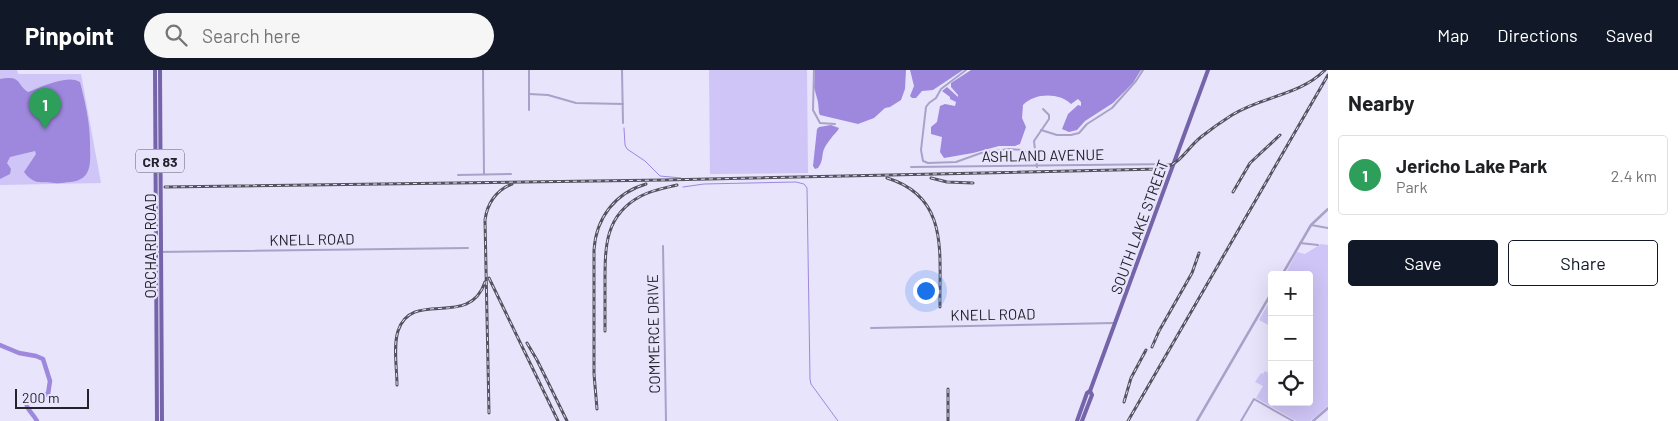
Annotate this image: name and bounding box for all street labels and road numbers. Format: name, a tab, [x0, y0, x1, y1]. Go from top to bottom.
street label: ASHLAND AVENUE	[982, 145, 1104, 165]
road number: CR 83	[136, 150, 184, 172]
street label: SOUTH LAKE STREET	[1106, 157, 1172, 297]
street label: ORCHARD ROAD	[141, 194, 159, 298]
street label: KNELL ROAD	[269, 229, 355, 249]
street label: COMMERCE DRIVE	[643, 274, 663, 394]
street label: KNELL ROAD	[950, 304, 1036, 324]

